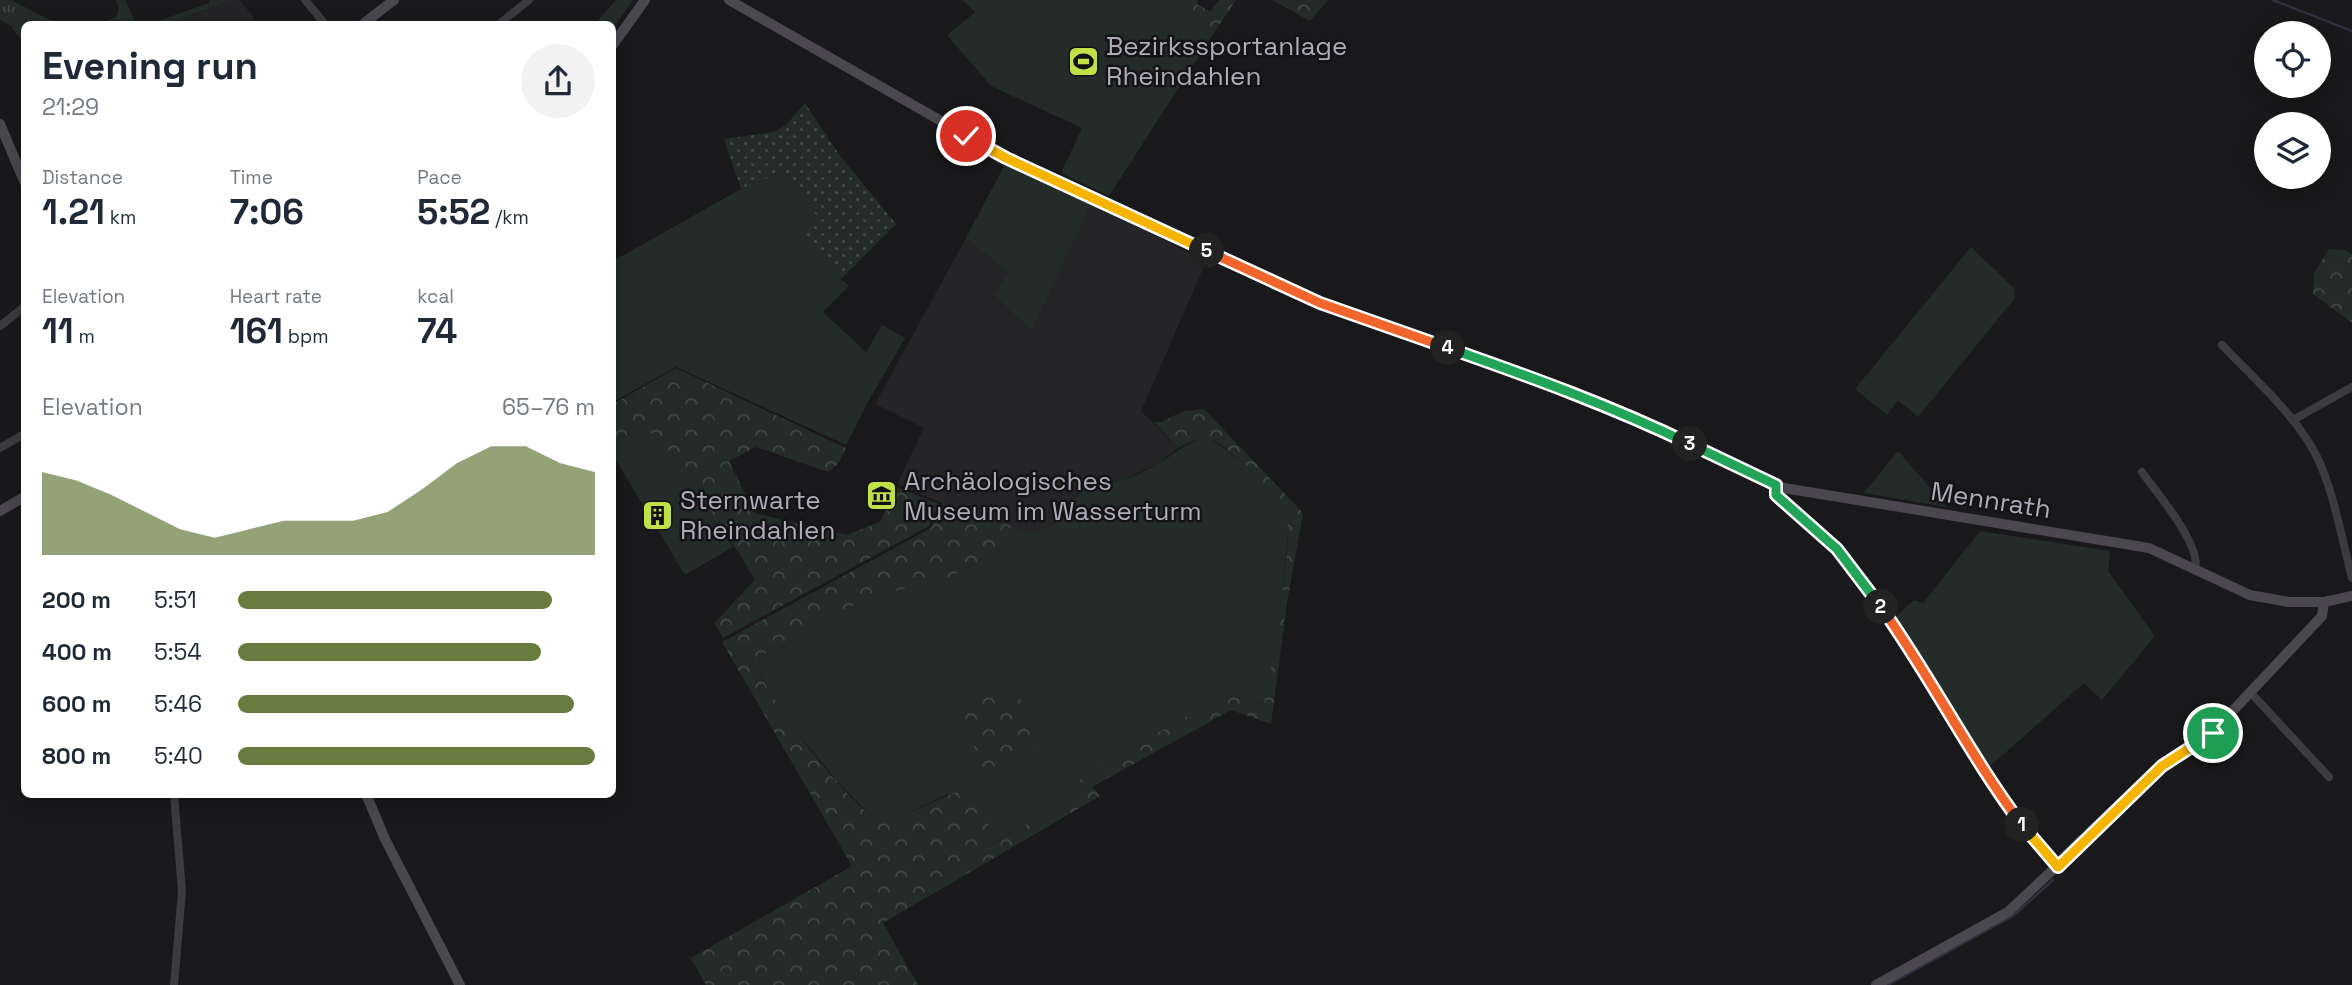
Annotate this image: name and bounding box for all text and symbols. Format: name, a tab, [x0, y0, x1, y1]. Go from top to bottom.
map controls	[2254, 21, 2331, 189]
button: locate	[2254, 21, 2331, 98]
place label: Bezirkssportanlage Rheindahlen	[1106, 29, 1347, 93]
text: Evening run	[42, 42, 258, 90]
button: share	[521, 44, 595, 118]
sports icon: Bezirkssportanlage Rheindahlen	[1066, 44, 1100, 78]
text: 21:29	[42, 92, 99, 122]
pin	[936, 106, 996, 166]
button: layers	[2254, 112, 2331, 189]
icon: check	[947, 117, 985, 155]
text: Distance	[42, 165, 123, 190]
text: Time	[230, 165, 273, 190]
text: Pace	[417, 165, 462, 190]
text: 1.21	[42, 190, 105, 234]
text: 7:06	[230, 190, 304, 234]
text: 5:52	[417, 190, 490, 234]
text: km	[105, 205, 136, 230]
text: /km	[490, 205, 529, 230]
pin: 5	[1190, 233, 1224, 268]
text: 5	[1201, 238, 1212, 263]
text: Elevation	[42, 284, 125, 309]
text: Heart rate	[230, 284, 322, 309]
text: kcal	[417, 284, 454, 309]
text: 11	[42, 309, 74, 353]
text: 161	[230, 309, 283, 353]
text: 74	[417, 309, 457, 353]
text: m	[74, 324, 95, 349]
text: bpm	[283, 324, 329, 349]
pin: 4	[1430, 330, 1466, 366]
text: 4	[1441, 335, 1454, 360]
text: Elevation	[42, 392, 143, 422]
text: 65–76 m	[502, 392, 595, 422]
pin: 3	[1672, 426, 1708, 462]
text: 3	[1684, 431, 1695, 456]
place label: Archäologisches Museum im Wasserturm	[904, 464, 1202, 528]
street label: Mennrath	[1929, 474, 2053, 526]
museum icon: Archäologisches Museum im Wasserturm	[864, 479, 898, 513]
place label: Sternwarte Rheindahlen	[680, 483, 835, 547]
building icon: Sternwarte Rheindahlen	[640, 498, 674, 532]
text: 200 m	[42, 585, 111, 615]
text: 5:51	[154, 585, 197, 615]
pin: 2	[1864, 590, 1898, 624]
text: 2	[1875, 594, 1886, 619]
text: 400 m	[42, 637, 112, 667]
text: 5:54	[154, 637, 202, 667]
text: 600 m	[42, 689, 112, 719]
text: 5:46	[154, 689, 202, 719]
pin	[2183, 703, 2243, 763]
icon: arrive	[2194, 714, 2232, 752]
text: 800 m	[42, 741, 111, 771]
text: 5:40	[154, 741, 203, 771]
pin: 1	[2004, 808, 2039, 842]
text: 1	[2017, 812, 2026, 837]

